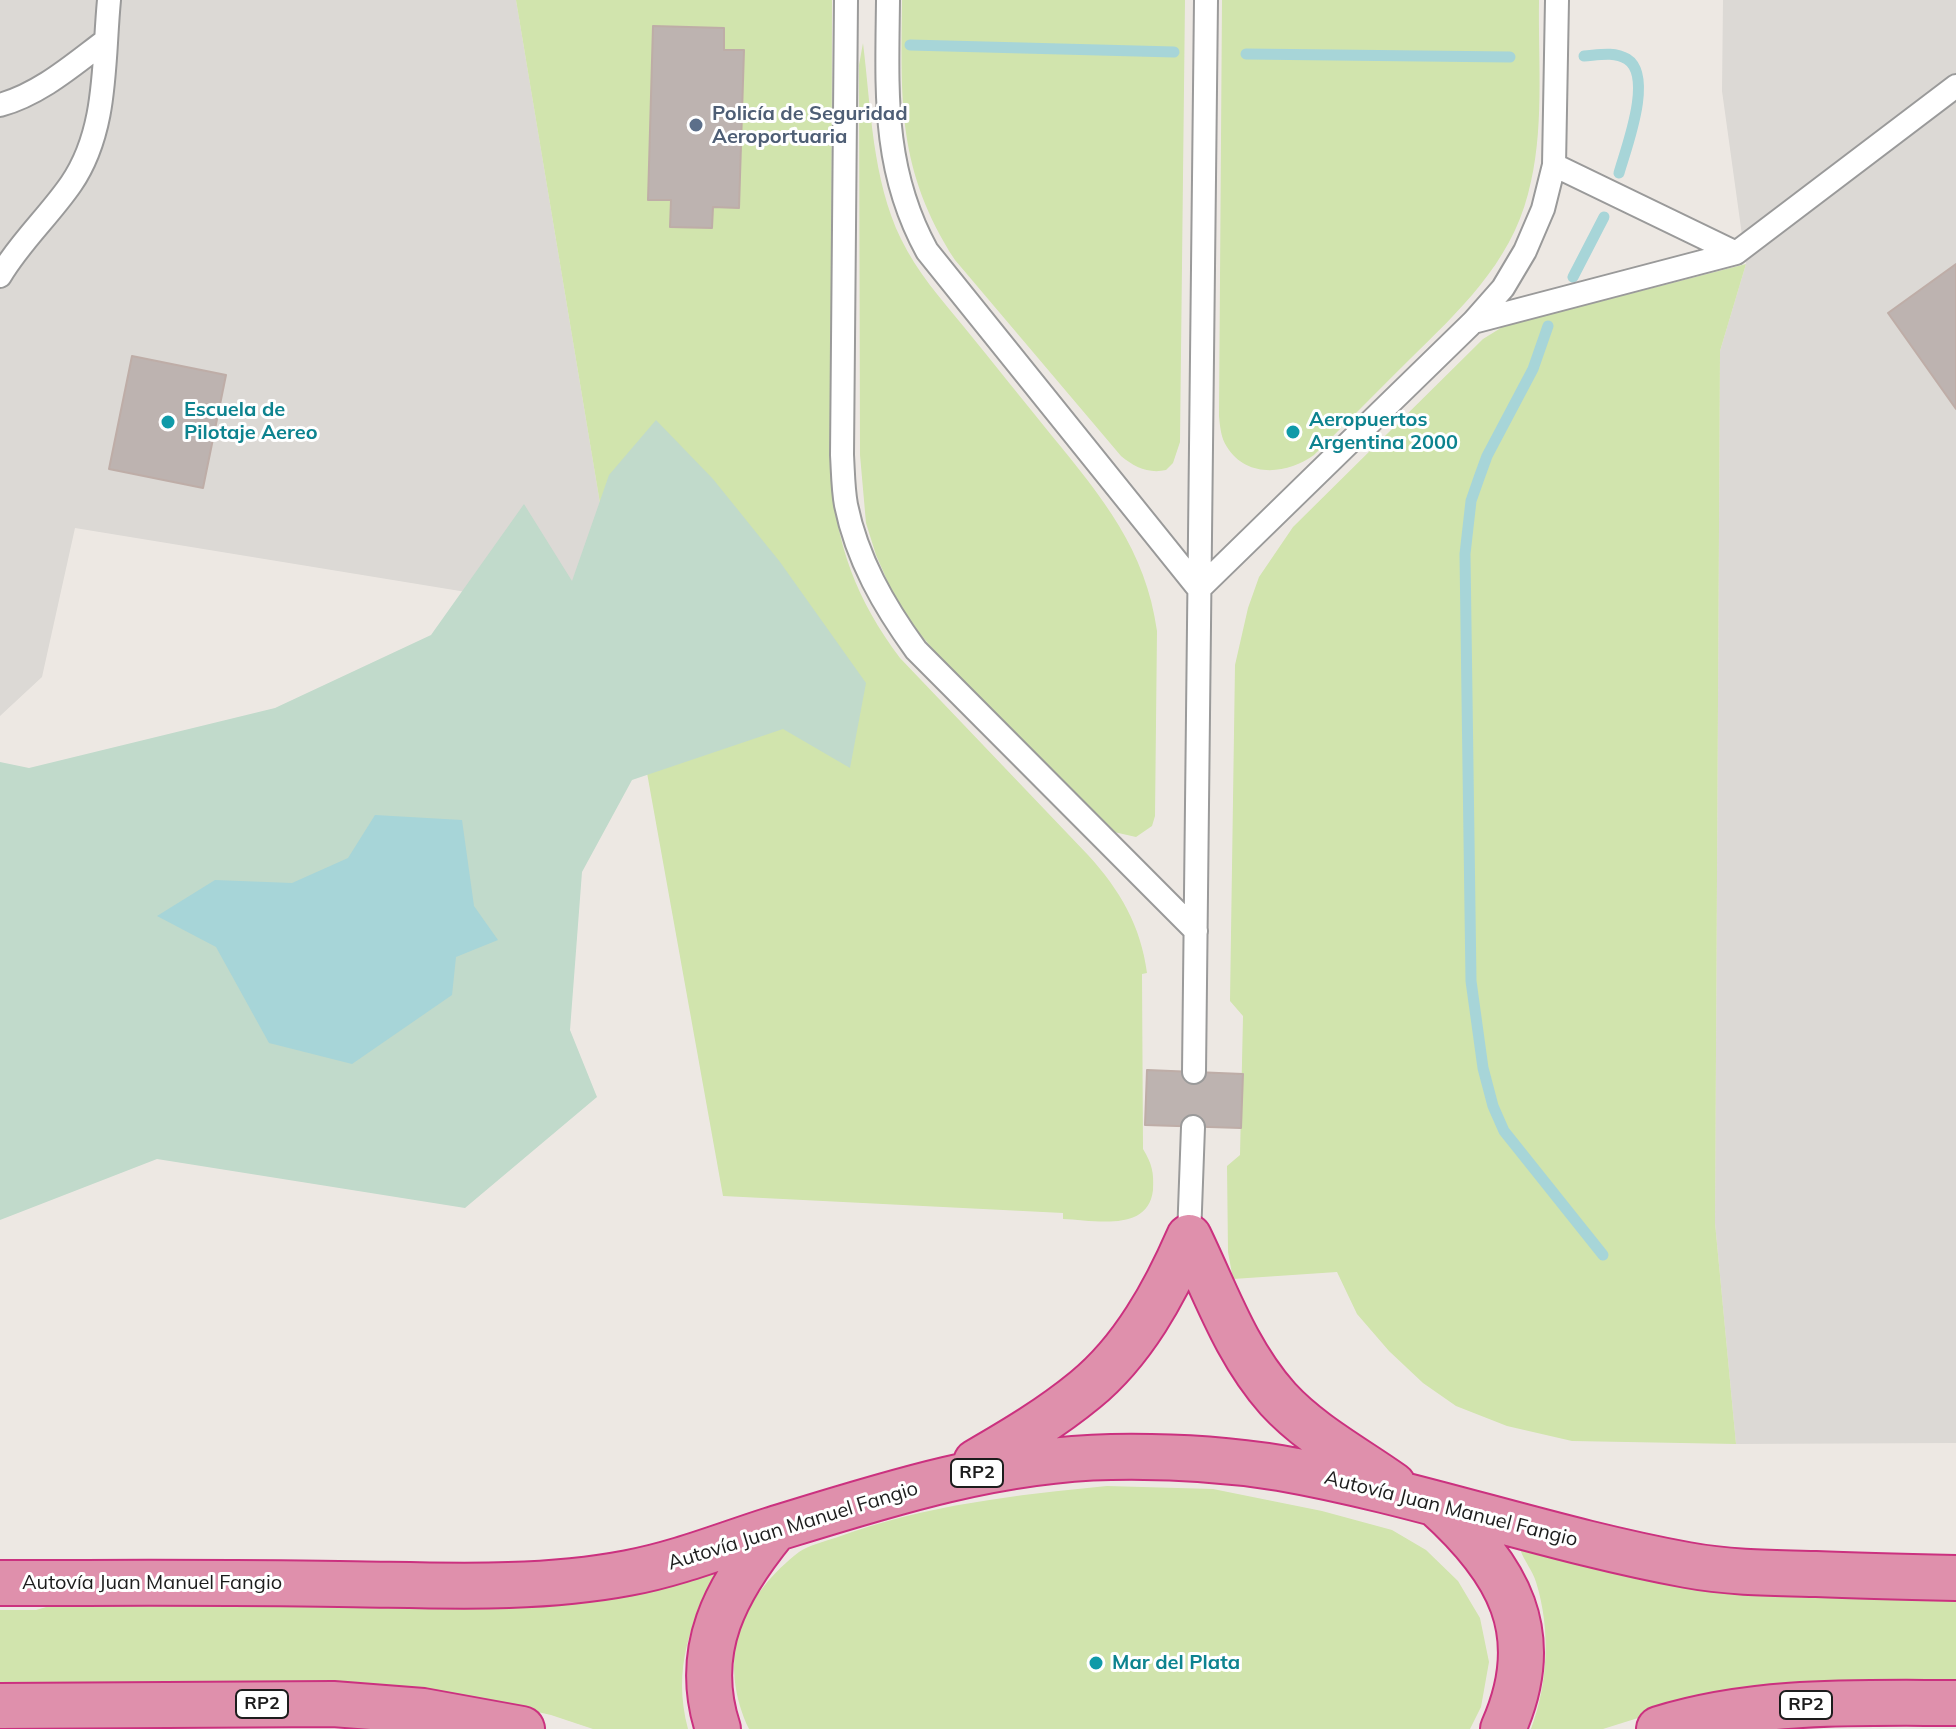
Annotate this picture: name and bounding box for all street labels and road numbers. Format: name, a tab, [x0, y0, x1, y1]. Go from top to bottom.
road number: RP2	[951, 1459, 1003, 1487]
street label: Autovía Juan Manuel Fangio	[1322, 1466, 1580, 1552]
street label: Autovía Juan Manuel Fangio	[665, 1476, 921, 1576]
street label: Autovía Juan Manuel Fangio	[22, 1571, 282, 1595]
road number: RP2	[236, 1690, 288, 1718]
road number: RP2	[1780, 1691, 1832, 1719]

